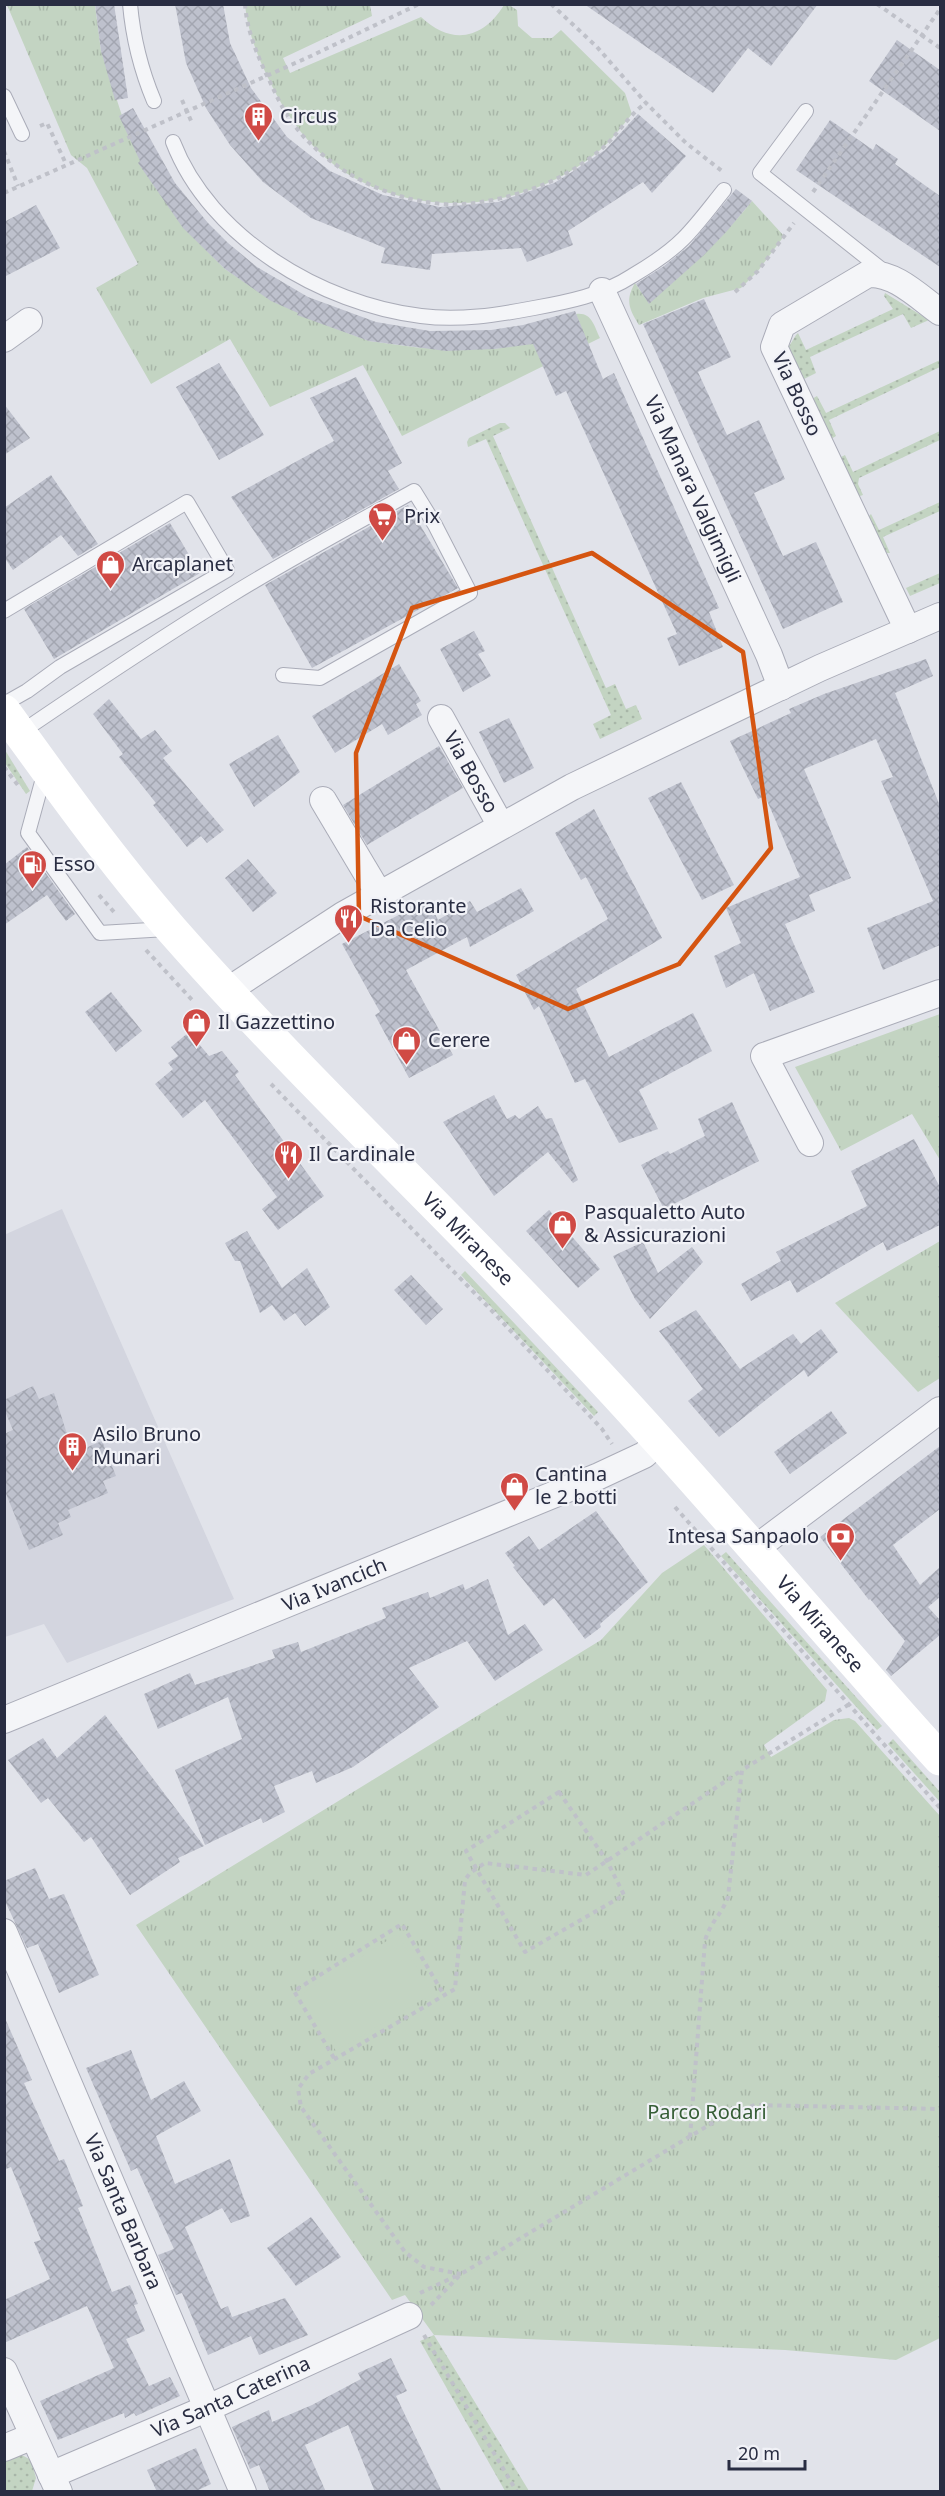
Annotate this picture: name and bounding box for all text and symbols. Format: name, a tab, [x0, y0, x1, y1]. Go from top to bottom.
building icon: Circus	[243, 100, 275, 142]
place label: Circus	[280, 102, 337, 129]
street label: Via Bosso	[766, 347, 829, 440]
street label: Via Manara Valgimigli	[639, 391, 748, 587]
supermarket icon: Prix	[367, 500, 399, 542]
place label: Prix	[404, 502, 441, 529]
shop icon: Arcaplanet	[95, 548, 127, 590]
place label: Arcaplanet	[132, 550, 233, 577]
street label: Via Bosso	[438, 726, 505, 818]
fuel station icon: Esso	[16, 848, 48, 890]
place label: Esso	[53, 850, 95, 877]
place label: Ristorante Da Celio	[370, 892, 466, 942]
restaurant icon: Ristorante Da Celio	[333, 902, 365, 944]
shop icon: Il Gazzettino	[181, 1006, 213, 1048]
place label: Il Gazzettino	[218, 1008, 335, 1035]
shop icon: Cerere	[391, 1024, 423, 1066]
place label: Cerere	[428, 1026, 490, 1053]
restaurant icon: Il Cardinale	[272, 1138, 304, 1180]
place label: Il Cardinale	[309, 1140, 415, 1167]
street label: Via Miranese	[417, 1186, 520, 1291]
place label: Pasqualetto Auto & Assicurazioni	[584, 1198, 745, 1248]
shop icon: Pasqualetto Auto & Assicurazioni	[547, 1208, 579, 1250]
place label: Asilo Bruno Munari	[93, 1420, 201, 1470]
building icon: Asilo Bruno Munari	[56, 1430, 88, 1472]
place label: Cantina le 2 botti	[535, 1460, 617, 1510]
shop icon: Cantina le 2 botti	[498, 1470, 530, 1512]
bank icon: Intesa Sanpaolo	[824, 1520, 856, 1562]
place label: Intesa Sanpaolo	[668, 1522, 819, 1549]
street label: Via Ivancich	[278, 1551, 391, 1618]
street label: Via Miranese	[771, 1569, 871, 1678]
park label: Parco Rodari	[647, 2098, 767, 2125]
street label: Via Santa Barbara	[79, 2129, 169, 2294]
street label: Via Santa Caterina	[147, 2349, 314, 2444]
scale bar	[729, 2433, 806, 2471]
text: 20 m	[738, 2441, 780, 2465]

